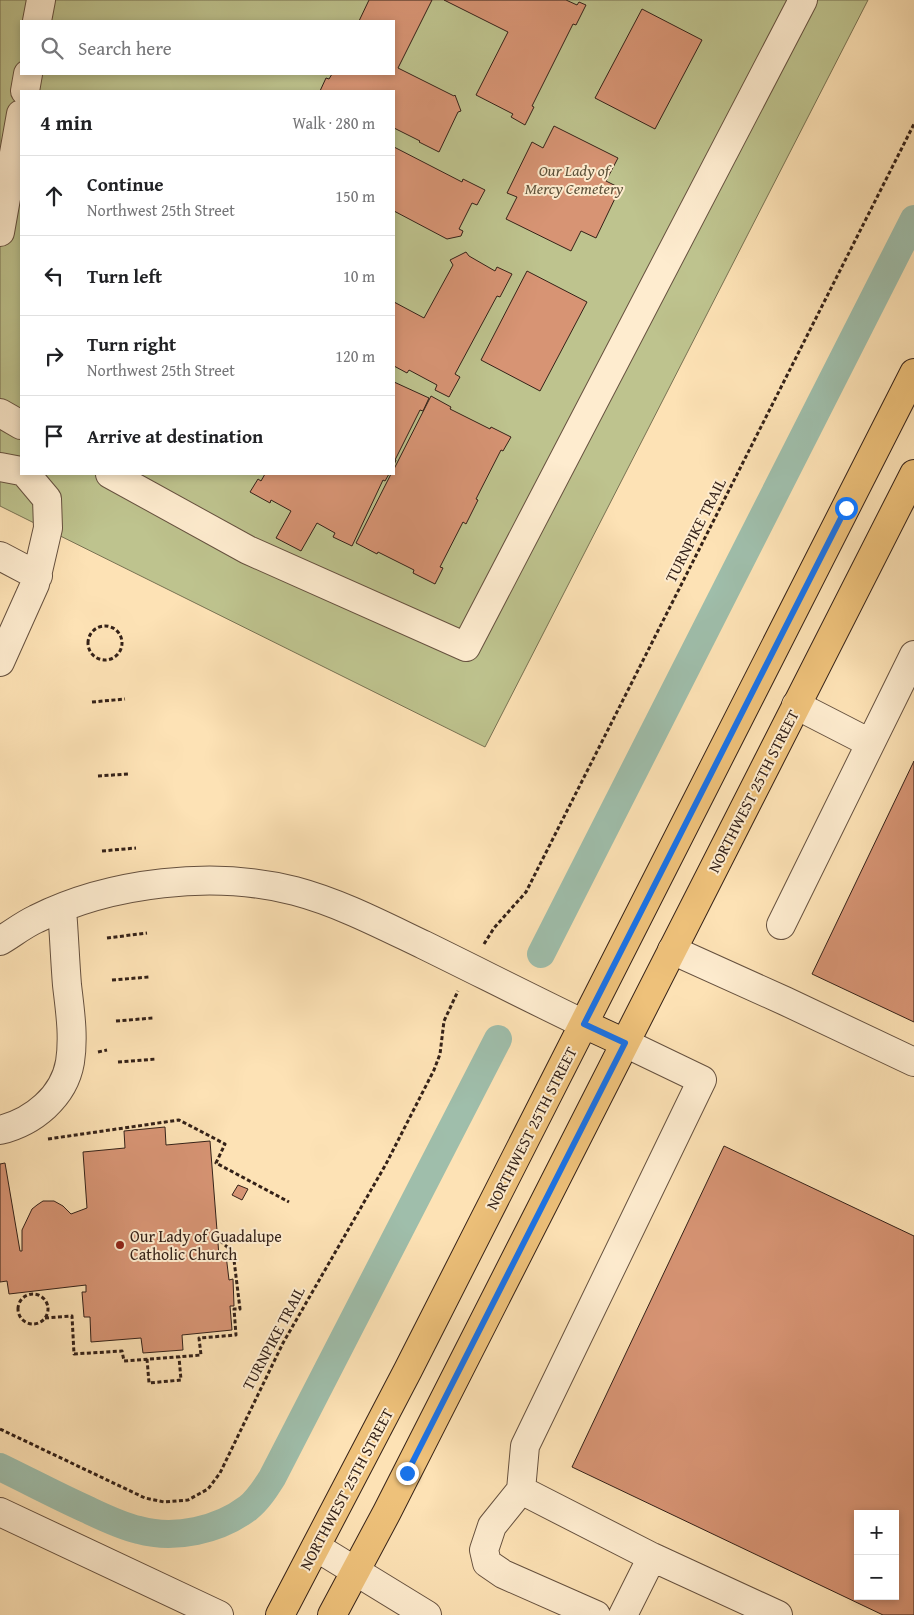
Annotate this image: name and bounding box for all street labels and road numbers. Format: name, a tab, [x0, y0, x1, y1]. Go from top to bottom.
street label: TURNPIKE TRAIL	[658, 473, 732, 586]
street label: NORTHWEST 25TH STREET	[701, 705, 805, 877]
street label: NORTHWEST 25TH STREET	[479, 1042, 583, 1214]
street label: TURNPIKE TRAIL	[236, 1282, 311, 1394]
street label: NORTHWEST 25TH STREET	[293, 1404, 399, 1574]

